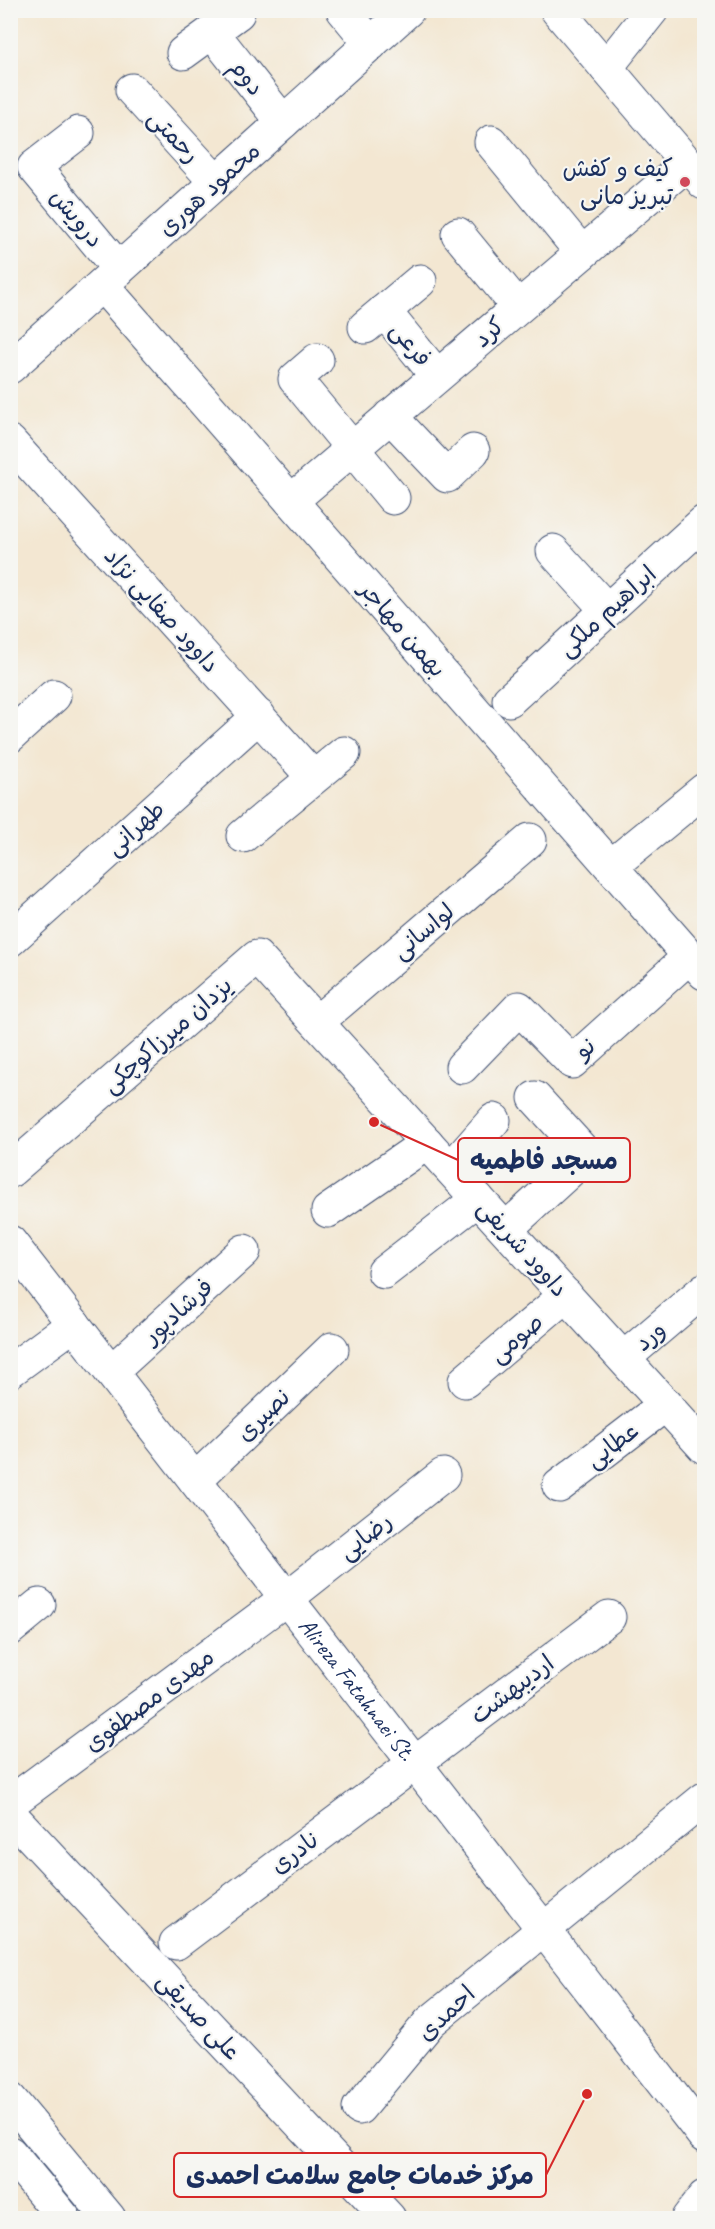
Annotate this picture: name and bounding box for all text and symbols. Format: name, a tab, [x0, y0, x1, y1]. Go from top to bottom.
street label: دوم	[220, 52, 271, 104]
street label: رحمتی	[142, 103, 206, 169]
street label: محمود هوری	[152, 135, 266, 243]
place label: کیف و کفش تبریز مانی	[563, 153, 674, 211]
marker: کیف و کفش تبریز مانی	[678, 175, 692, 189]
street label: درویش	[44, 182, 110, 254]
street label: کرد	[467, 310, 511, 354]
street label: فرعی	[384, 315, 438, 373]
street label: داوود صفایی نژاد	[98, 541, 226, 679]
street label: ابراهیم ملکی	[551, 559, 665, 665]
street label: بهمن مهاجر	[352, 573, 453, 683]
street label: طهرانی	[99, 794, 171, 862]
street label: لواسانی	[386, 896, 460, 966]
street label: یزدان میرزاکوچکی	[96, 970, 239, 1101]
street label: نو	[567, 1031, 601, 1067]
callout: مسجد فاطمیه	[458, 1138, 630, 1182]
text: مسجد فاطمیه	[470, 1144, 618, 1177]
street label: داوود شریفی	[471, 1193, 575, 1303]
street label: فرشادپور	[135, 1272, 219, 1352]
street label: صومی	[483, 1307, 549, 1369]
street label: ورد	[628, 1314, 672, 1358]
street label: نصیری	[230, 1382, 296, 1448]
street label: عطایی	[580, 1415, 644, 1475]
street label: رضایی	[332, 1506, 398, 1566]
street label: Alireza Fatahnaei St.	[292, 1612, 422, 1767]
street label: مهدی مصطفوی	[78, 1642, 220, 1758]
street label: اردیبهشت	[464, 1648, 560, 1730]
street label: نادری	[264, 1824, 326, 1880]
street label: علی صدیقی	[151, 1966, 247, 2066]
street label: احمدی	[411, 1979, 481, 2047]
callout: مرکز خدمات جامع سلامت احمدی	[174, 2153, 546, 2197]
text: مرکز خدمات جامع سلامت احمدی	[186, 2159, 534, 2194]

